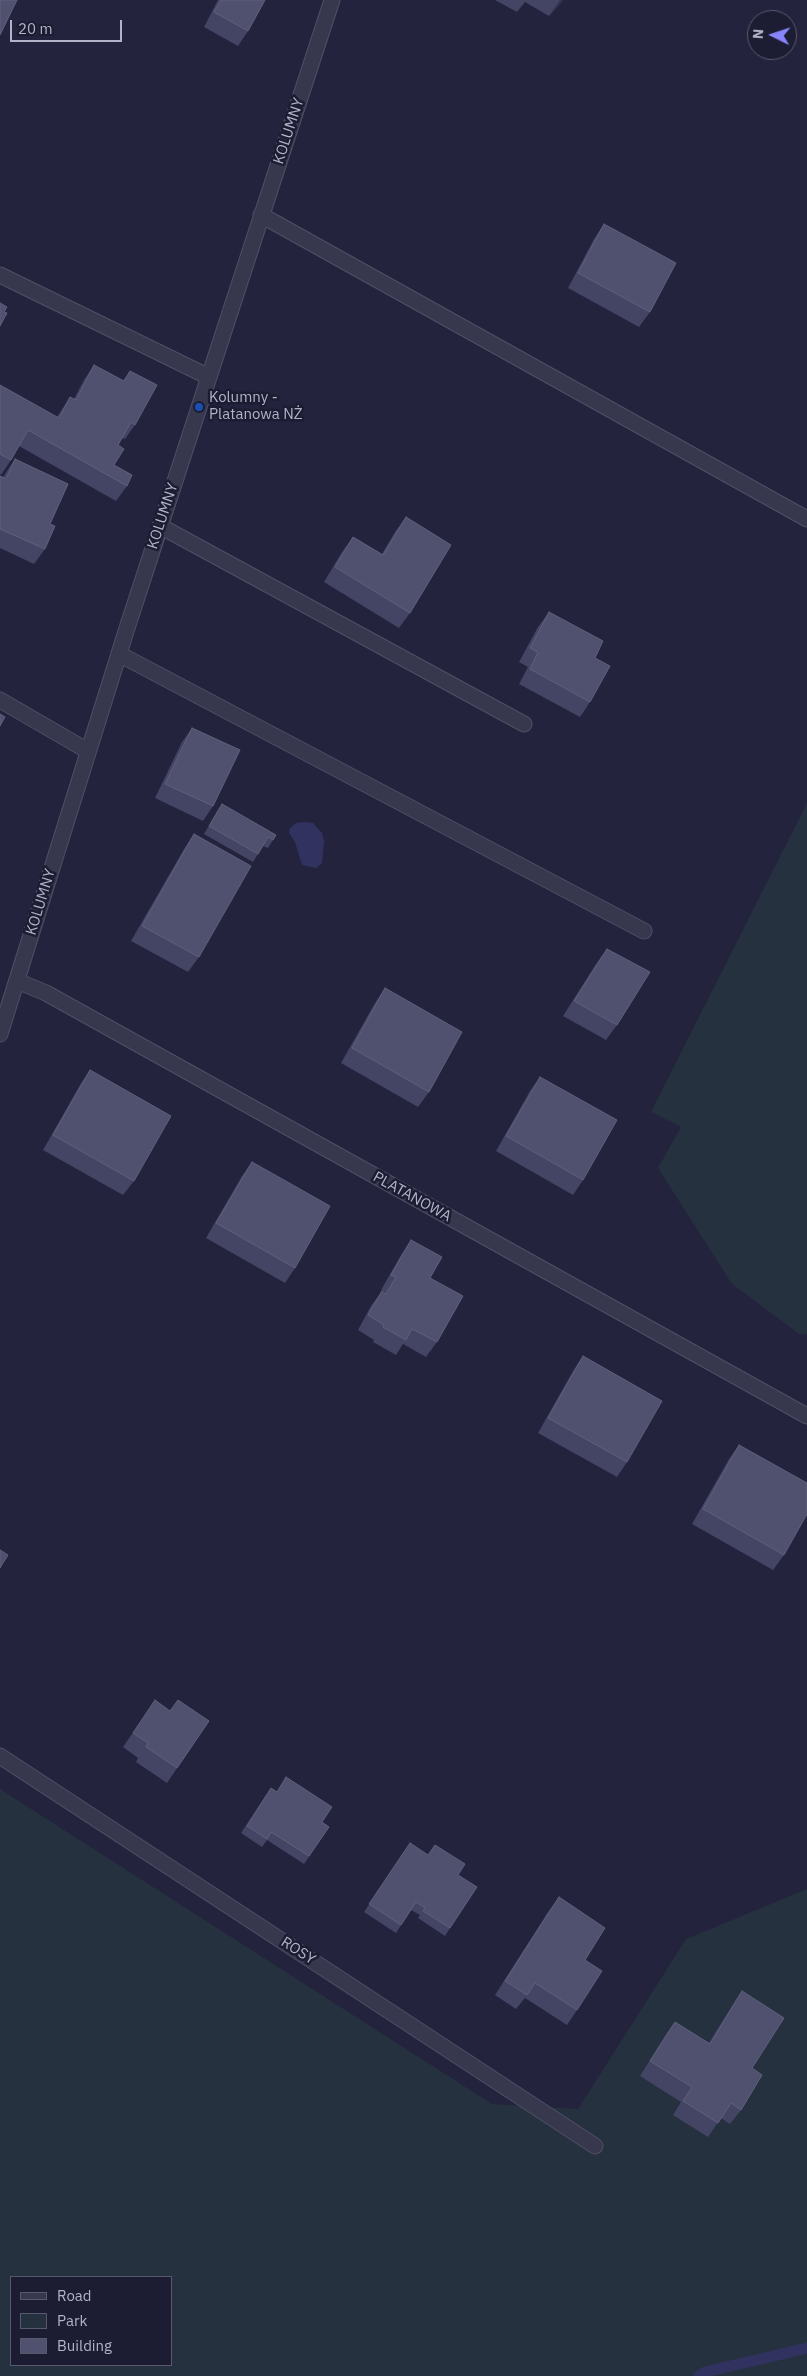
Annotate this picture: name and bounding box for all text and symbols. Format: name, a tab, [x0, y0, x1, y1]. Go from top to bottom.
scale bar	[12, 10, 125, 42]
north arrow	[747, 10, 797, 60]
text: 20 m	[18, 19, 53, 38]
text: N	[749, 28, 767, 40]
street label: KOLUMNY	[270, 96, 308, 166]
place label: Kolumny - Platanowa NŻ	[209, 389, 303, 424]
marker: Kolumny - Platanowa NŻ	[193, 401, 205, 413]
street label: KOLUMNY	[144, 481, 182, 551]
street label: KOLUMNY	[22, 867, 60, 937]
street label: PLATANOWA	[370, 1168, 454, 1226]
street label: ROSY	[277, 1933, 319, 1969]
legend	[10, 2276, 172, 2366]
text: Road	[57, 2286, 92, 2305]
text: Park	[57, 2311, 87, 2330]
text: Building	[57, 2336, 112, 2355]

